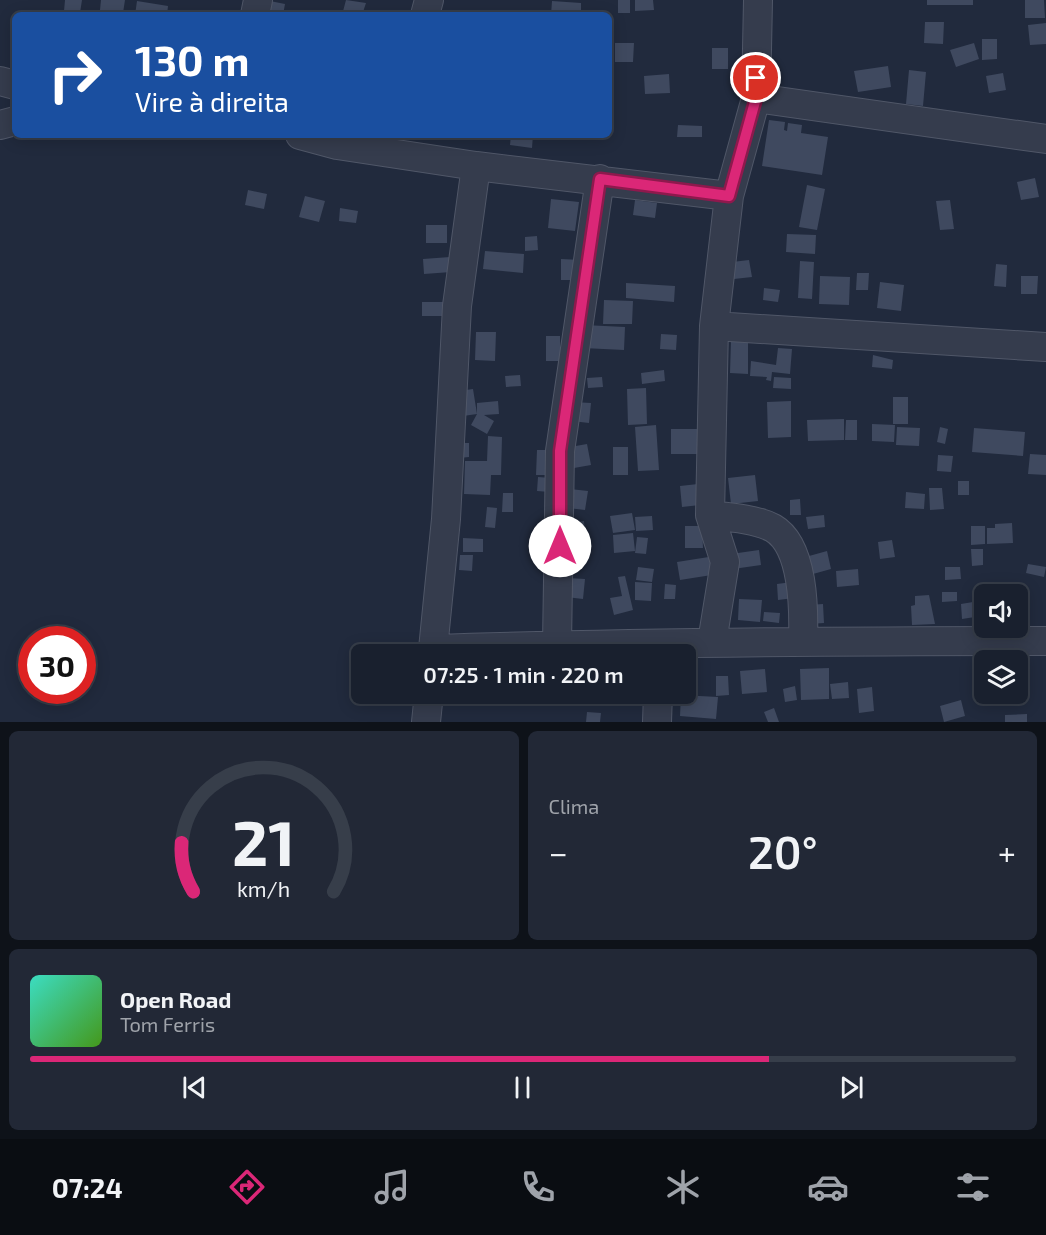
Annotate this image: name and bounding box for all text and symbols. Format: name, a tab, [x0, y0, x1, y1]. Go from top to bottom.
text: 130 m	[135, 34, 250, 84]
icon: right	[36, 36, 114, 114]
pin	[730, 52, 781, 103]
icon: arrive	[739, 61, 772, 94]
text: Vire à direita	[135, 85, 289, 117]
position arrow	[528, 514, 592, 578]
map controls	[974, 584, 1028, 704]
button: sound	[974, 584, 1028, 638]
speed limit sign: 30	[18, 626, 96, 704]
button: layers	[974, 650, 1028, 704]
text: 07:25 · 1 min · 220 m	[423, 661, 624, 687]
text: Clima	[549, 794, 599, 818]
text: 21	[232, 804, 295, 879]
text: 20°	[748, 824, 818, 878]
text: −	[549, 832, 568, 872]
text: +	[998, 832, 1016, 872]
text: km/h	[237, 877, 290, 902]
text: Open Road	[120, 986, 232, 1012]
text: Tom Ferris	[120, 1012, 215, 1036]
icon: previous	[178, 1071, 211, 1104]
icon: pause	[506, 1071, 539, 1104]
icon: next	[835, 1071, 868, 1104]
icon: directions	[226, 1166, 268, 1208]
icon: music	[371, 1166, 413, 1208]
icon: phone	[517, 1166, 559, 1208]
icon: climate	[662, 1166, 704, 1208]
icon: car	[807, 1166, 849, 1208]
icon: filters	[952, 1166, 994, 1208]
text: 07:24	[52, 1171, 123, 1203]

